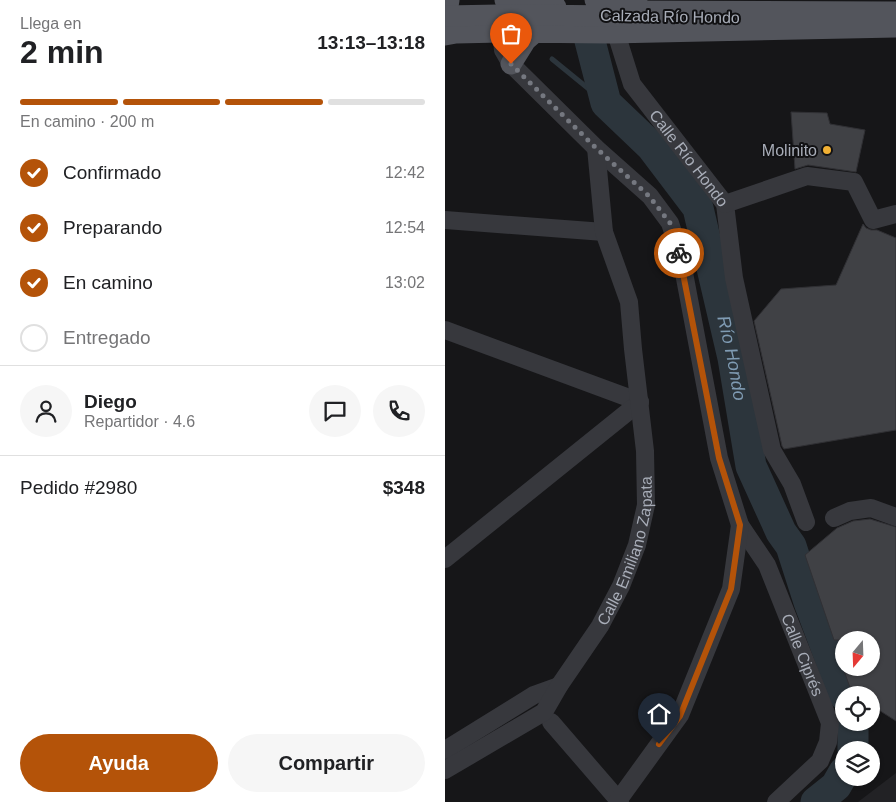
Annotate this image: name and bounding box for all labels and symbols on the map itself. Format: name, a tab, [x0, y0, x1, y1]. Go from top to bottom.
street label: Calzada Río Hondo	[600, 7, 740, 26]
pin	[490, 13, 532, 64]
street label: Calle Río Hondo	[646, 107, 732, 210]
place label: Molinito	[762, 142, 817, 159]
marker: Molinito	[821, 144, 833, 156]
courier	[654, 228, 704, 278]
water label: Río Hondo	[713, 314, 750, 402]
street label: Calle Emiliano Zapata	[594, 476, 655, 628]
street label: Calle Ciprés	[778, 611, 826, 699]
north arrow	[835, 631, 880, 676]
pin	[638, 693, 680, 744]

